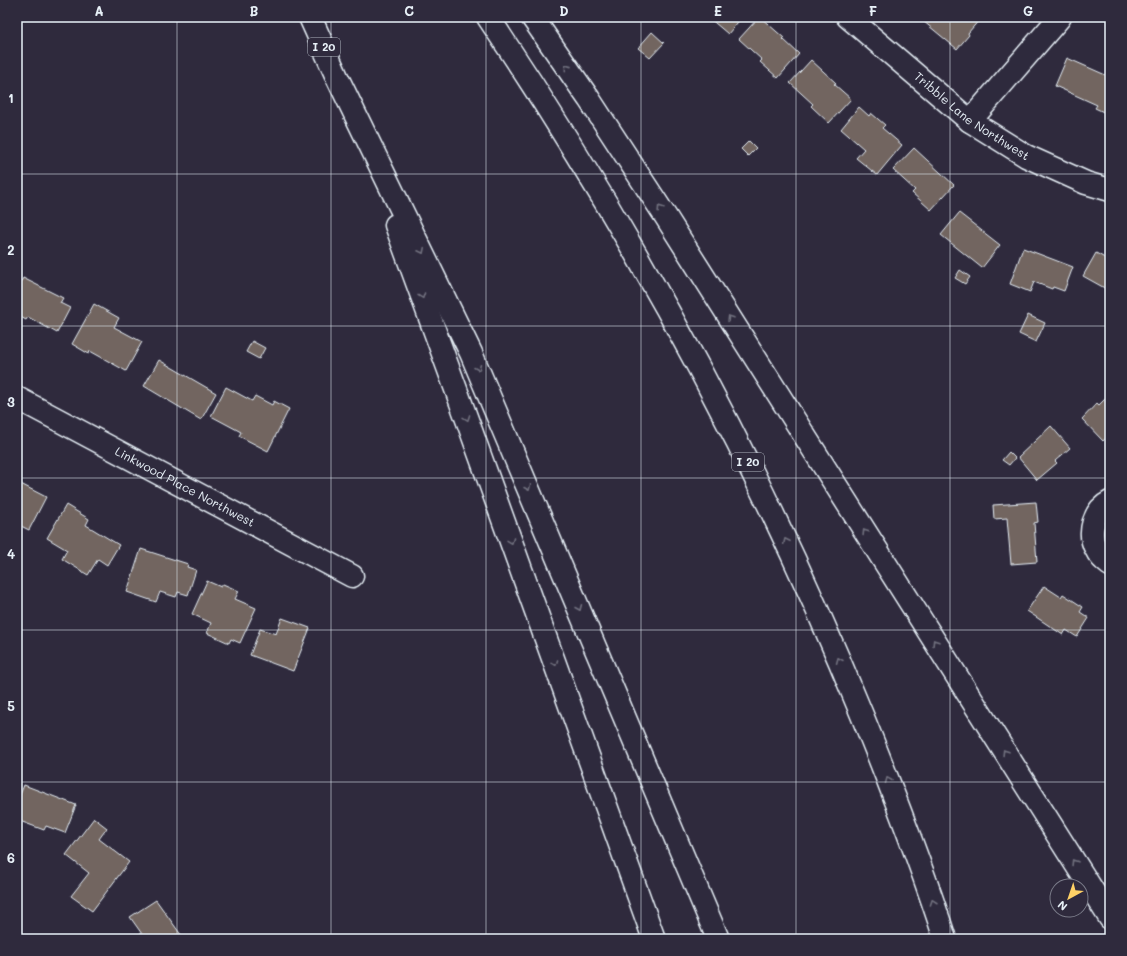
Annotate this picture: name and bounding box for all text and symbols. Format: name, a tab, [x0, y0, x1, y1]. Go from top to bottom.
text: A	[94, 2, 104, 19]
text: B	[250, 2, 259, 19]
text: C	[404, 2, 414, 19]
text: D	[559, 2, 569, 19]
text: E	[714, 2, 722, 19]
text: F	[869, 2, 877, 19]
text: G	[1023, 2, 1033, 19]
road number: I 20	[308, 38, 340, 56]
one-way arrow	[564, 64, 572, 71]
street label: Tribble Lane Northwest	[911, 68, 1033, 163]
text: 1	[8, 89, 14, 106]
one-way arrow	[658, 205, 665, 212]
text: 2	[7, 241, 15, 258]
one-way arrow	[417, 246, 425, 254]
one-way arrow	[417, 293, 426, 300]
one-way arrow	[727, 315, 734, 322]
one-way arrow	[473, 365, 481, 372]
text: 3	[7, 393, 15, 410]
one-way arrow	[462, 415, 470, 422]
street label: Linkwood Place Northwest	[113, 443, 258, 530]
road number: I 20	[732, 453, 764, 471]
one-way arrow	[524, 484, 532, 491]
one-way arrow	[863, 529, 870, 536]
one-way arrow	[506, 537, 514, 544]
one-way arrow	[783, 538, 791, 545]
text: 4	[7, 545, 15, 562]
one-way arrow	[574, 604, 582, 611]
one-way arrow	[932, 639, 940, 646]
one-way arrow	[836, 656, 844, 664]
one-way arrow	[550, 659, 558, 666]
text: 5	[7, 697, 15, 714]
one-way arrow	[1002, 749, 1009, 756]
one-way arrow	[885, 776, 893, 783]
text: 6	[7, 849, 15, 866]
one-way arrow	[1072, 859, 1079, 866]
north arrow	[1049, 878, 1089, 918]
text: N	[1054, 898, 1070, 914]
one-way arrow	[929, 899, 938, 906]

